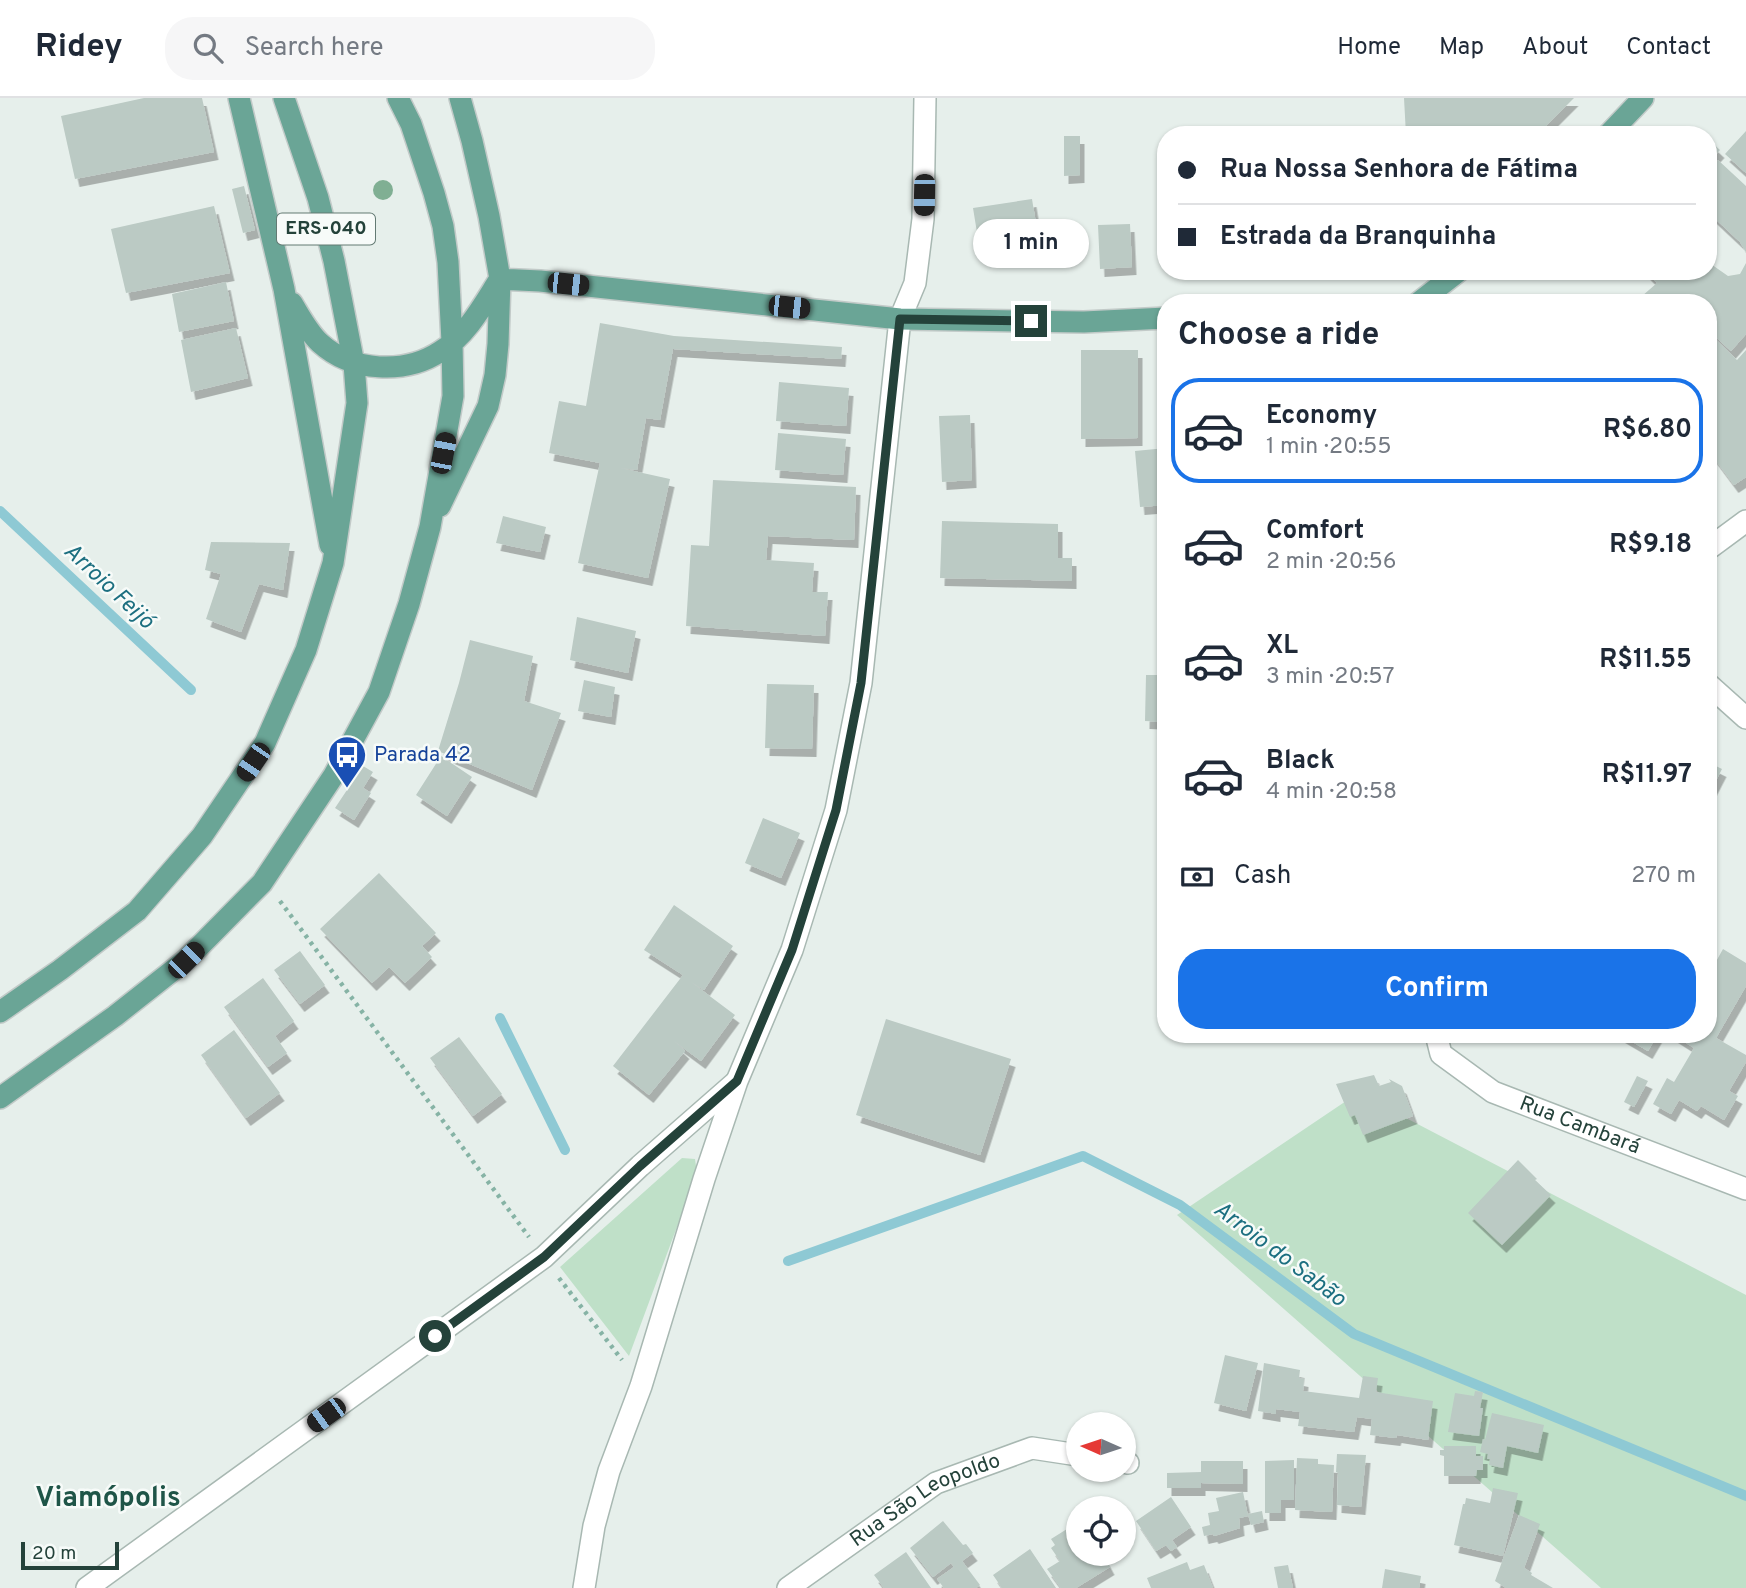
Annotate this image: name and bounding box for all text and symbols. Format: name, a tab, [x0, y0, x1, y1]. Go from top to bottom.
search box	[165, 17, 655, 80]
text: Ridey	[35, 27, 123, 69]
icon: search	[189, 29, 227, 67]
text: Search here	[245, 32, 384, 65]
text: Home	[1337, 33, 1401, 63]
text: Map	[1439, 33, 1484, 63]
text: About	[1522, 33, 1588, 63]
text: Contact	[1626, 33, 1711, 63]
text: Rua Nossa Senhora de Fátima	[1220, 154, 1578, 187]
car	[914, 174, 935, 216]
road number: ERS-040	[277, 214, 375, 244]
callout: 1 min	[973, 220, 1089, 268]
text: Estrada da Branquinha	[1220, 221, 1496, 254]
text: 1 min	[1003, 229, 1059, 258]
car	[547, 271, 590, 297]
car	[768, 294, 811, 320]
route end	[1015, 305, 1047, 337]
text: Choose a ride	[1178, 316, 1379, 356]
icon: car	[1182, 399, 1245, 462]
text: Economy	[1266, 400, 1377, 433]
text: R$6.80	[1603, 414, 1692, 447]
car	[429, 430, 458, 476]
text: 1 min · 20:55	[1266, 433, 1392, 462]
icon: car	[1182, 514, 1245, 577]
text: Comfort	[1266, 515, 1364, 548]
text: R$9.18	[1609, 529, 1692, 562]
water label: Arroio Feijó	[56, 538, 161, 638]
text: 2 min · 20:56	[1266, 548, 1397, 577]
icon: car	[1182, 629, 1245, 692]
text: XL	[1266, 630, 1298, 663]
text: R$11.55	[1599, 644, 1692, 677]
text: 3 min · 20:57	[1266, 663, 1394, 692]
bus stop icon: Parada 42	[326, 734, 368, 789]
car	[233, 739, 274, 785]
place label: Parada 42	[374, 742, 471, 769]
icon: car	[1182, 744, 1245, 807]
text: Black	[1266, 745, 1335, 778]
text: R$11.97	[1602, 759, 1692, 792]
text: 4 min · 20:58	[1266, 778, 1397, 807]
icon: cash	[1178, 858, 1216, 896]
text: Cash	[1234, 860, 1291, 893]
text: 270 m	[1631, 862, 1696, 891]
car	[164, 938, 209, 982]
button: Confirm	[1178, 949, 1696, 1029]
street label: Rua Cambará	[1516, 1090, 1644, 1161]
water label: Arroio do Sabão	[1207, 1196, 1352, 1315]
route start	[419, 1320, 451, 1352]
car	[303, 1394, 350, 1436]
north arrow	[1066, 1412, 1136, 1482]
map controls	[1066, 1412, 1136, 1566]
street label: Rua São Leopoldo	[845, 1447, 1004, 1553]
district label: Viamópolis	[35, 1481, 181, 1517]
button: locate	[1066, 1496, 1136, 1566]
scale bar	[21, 1539, 119, 1571]
text: 20 m	[32, 1542, 76, 1566]

